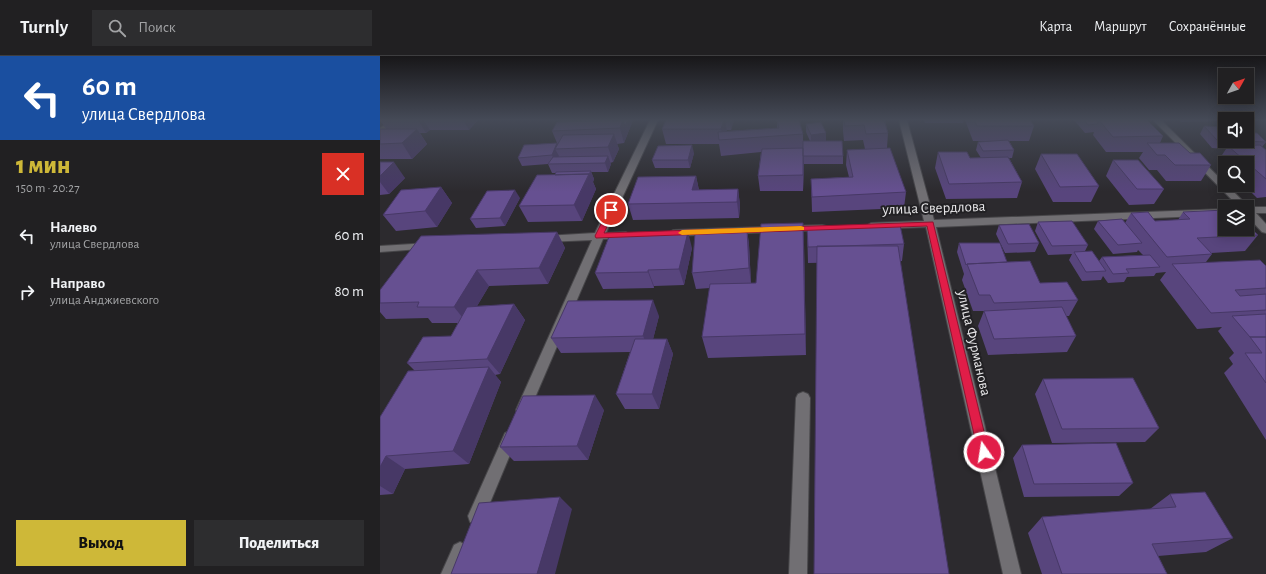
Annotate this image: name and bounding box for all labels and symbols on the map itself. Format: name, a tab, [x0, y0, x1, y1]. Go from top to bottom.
north arrow	[1218, 68, 1254, 104]
pin	[594, 193, 628, 227]
street label: улица Свердлова	[881, 199, 986, 217]
street label: улица Фурманова	[954, 288, 994, 398]
position arrow	[963, 431, 1005, 473]

